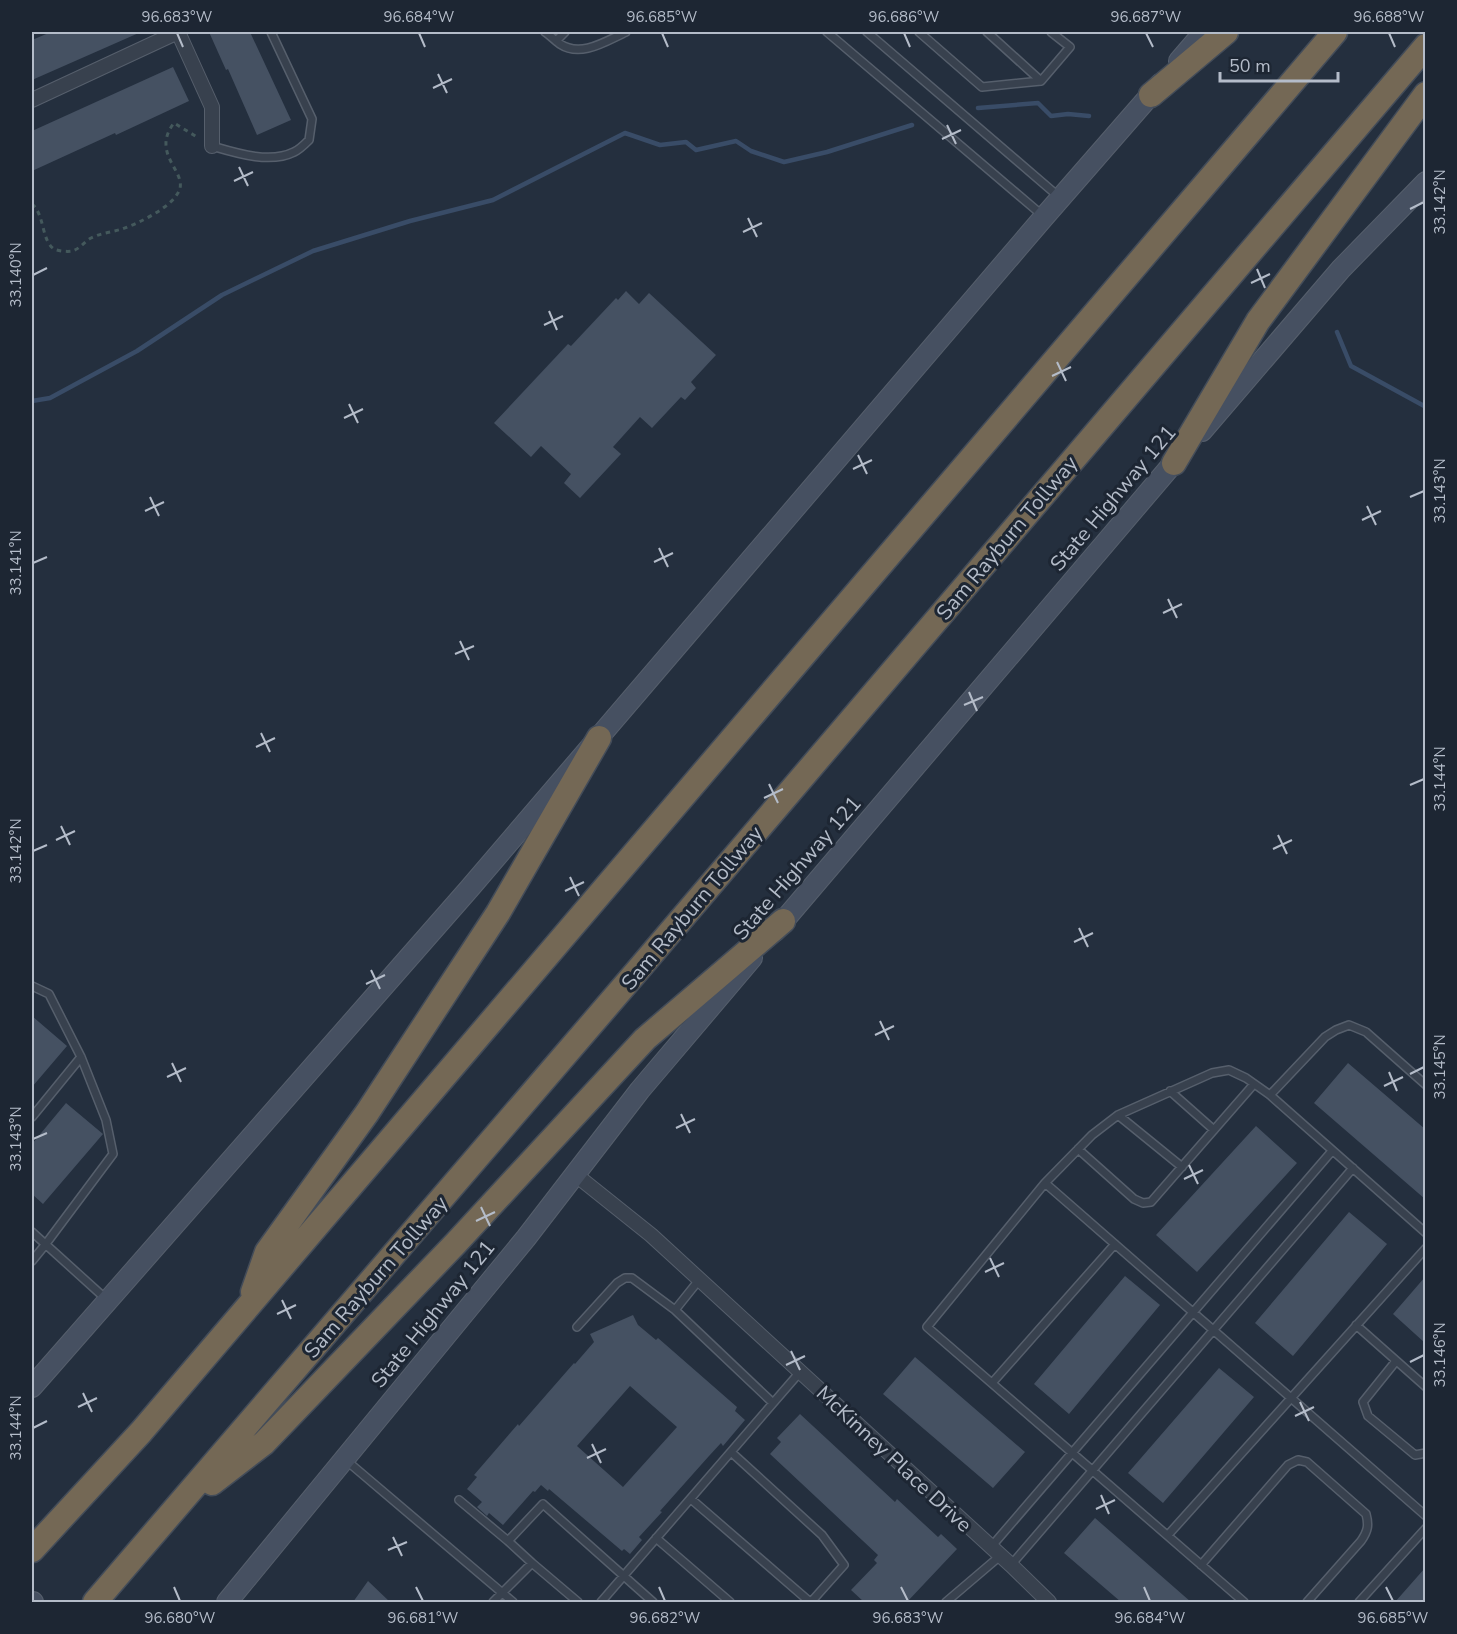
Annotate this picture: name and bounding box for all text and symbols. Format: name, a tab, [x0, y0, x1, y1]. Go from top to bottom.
text: 96.683°W	[142, 7, 213, 27]
text: 96.684°W	[384, 7, 455, 27]
text: 96.685°W	[627, 7, 698, 27]
text: 96.686°W	[869, 7, 940, 27]
text: 96.687°W	[1111, 7, 1182, 27]
text: 96.688°W	[1354, 7, 1425, 27]
scale bar	[1220, 45, 1338, 83]
text: 50 m	[1229, 54, 1271, 78]
text: 33.142°N	[1430, 169, 1450, 235]
text: 33.140°N	[6, 242, 26, 308]
street label: State Highway 121	[1044, 419, 1182, 577]
street label: Sam Rayburn Tollway	[930, 450, 1084, 626]
text: 33.143°N	[1430, 458, 1450, 524]
text: 33.141°N	[6, 530, 26, 596]
text: 33.144°N	[1430, 746, 1450, 812]
street label: State Highway 121	[727, 790, 867, 946]
text: 33.142°N	[6, 818, 26, 884]
street label: Sam Rayburn Tollway	[615, 820, 769, 996]
text: 33.145°N	[1430, 1034, 1450, 1100]
text: 33.143°N	[6, 1106, 26, 1172]
street label: Sam Rayburn Tollway	[298, 1190, 454, 1364]
street label: State Highway 121	[365, 1234, 501, 1394]
text: 33.146°N	[1430, 1322, 1450, 1388]
street label: McKinney Place Drive	[810, 1379, 978, 1539]
text: 33.144°N	[6, 1395, 26, 1461]
text: 96.680°W	[145, 1608, 216, 1628]
text: 96.681°W	[388, 1608, 459, 1628]
text: 96.682°W	[630, 1608, 701, 1628]
text: 96.683°W	[873, 1608, 944, 1628]
text: 96.684°W	[1115, 1608, 1186, 1628]
text: 96.685°W	[1358, 1608, 1429, 1628]

